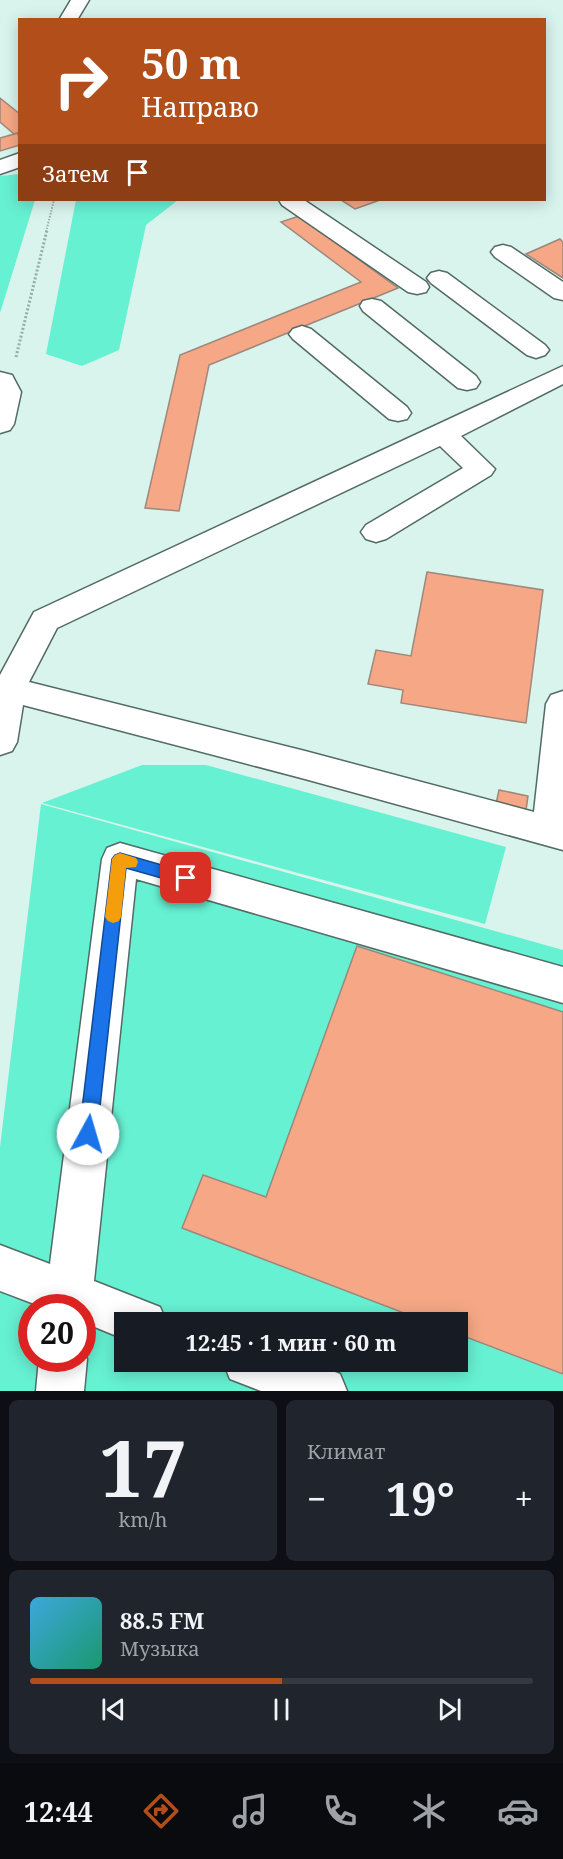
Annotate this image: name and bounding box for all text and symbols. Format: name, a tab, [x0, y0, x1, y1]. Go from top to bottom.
text: 50 m	[141, 34, 241, 91]
icon: right	[42, 42, 120, 120]
text: Направо	[141, 88, 259, 125]
icon: arrive	[121, 156, 154, 189]
text: Затем	[42, 158, 109, 188]
pin	[160, 852, 211, 903]
icon: arrive	[169, 861, 202, 894]
position arrow	[56, 1102, 120, 1166]
speed limit sign: 20	[18, 1294, 96, 1372]
text: 12:45 · 1 мин · 60 m	[185, 1327, 397, 1357]
text: 17	[99, 1414, 187, 1520]
text: Климат	[307, 1438, 385, 1465]
text: 19°	[386, 1468, 455, 1529]
text: −	[307, 1476, 326, 1521]
text: +	[515, 1476, 533, 1521]
text: km/h	[118, 1506, 168, 1533]
text: 88.5 FM	[120, 1605, 204, 1635]
text: Музыка	[120, 1635, 200, 1662]
icon: previous	[97, 1693, 130, 1726]
icon: pause	[265, 1693, 298, 1726]
icon: next	[433, 1693, 466, 1726]
icon: directions	[140, 1790, 182, 1832]
icon: music	[229, 1790, 271, 1832]
icon: phone	[319, 1790, 361, 1832]
icon: climate	[408, 1790, 450, 1832]
icon: car	[497, 1790, 539, 1832]
text: 12:44	[24, 1793, 93, 1830]

